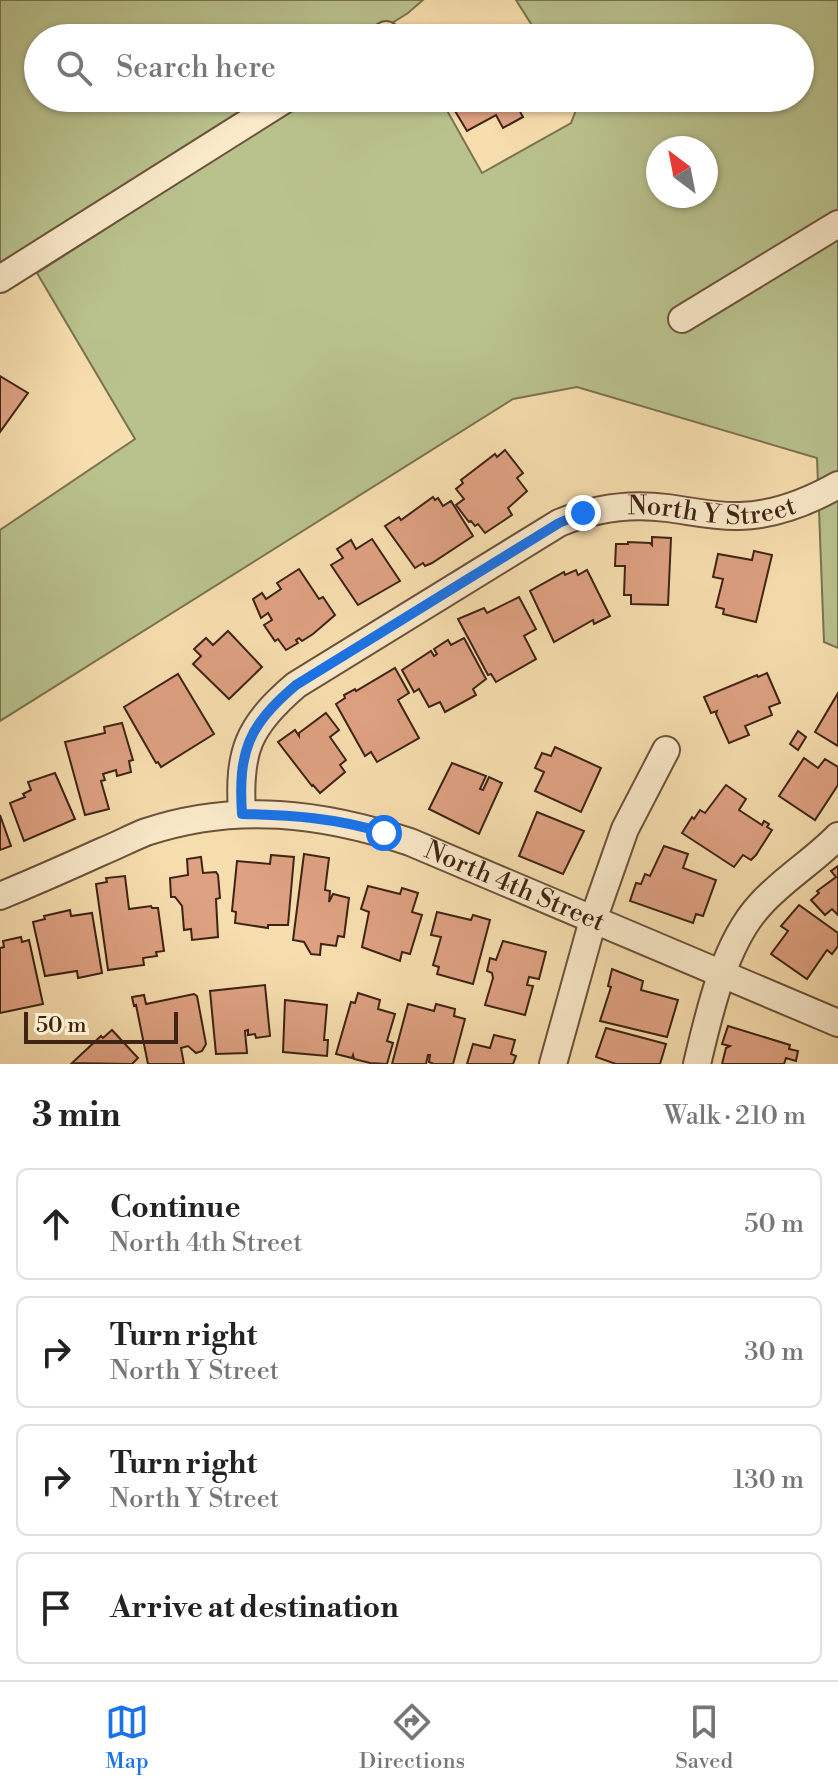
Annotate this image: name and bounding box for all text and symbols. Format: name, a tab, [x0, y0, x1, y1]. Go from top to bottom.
search box	[24, 24, 814, 112]
icon: search	[52, 46, 96, 90]
text: Search here	[116, 49, 276, 87]
north arrow	[646, 136, 718, 208]
street label: North Y Street	[628, 490, 800, 532]
route end	[565, 495, 601, 531]
route start	[366, 815, 402, 851]
street label: North 4th Street	[420, 834, 610, 938]
scale bar	[24, 1008, 178, 1044]
text: 50 m	[36, 1012, 87, 1039]
text: 3 min	[32, 1095, 121, 1137]
text: Walk · 210 m	[664, 1100, 806, 1132]
text: Continue	[110, 1189, 241, 1227]
icon: ahead	[34, 1202, 78, 1246]
text: 50 m	[744, 1208, 804, 1240]
text: North 4th Street	[110, 1227, 302, 1259]
text: Turn right	[110, 1317, 257, 1355]
icon: right	[34, 1330, 78, 1374]
text: 30 m	[744, 1336, 804, 1368]
text: North Y Street	[110, 1355, 279, 1387]
text: Turn right	[110, 1445, 257, 1483]
icon: right	[34, 1458, 78, 1502]
text: 130 m	[733, 1464, 804, 1496]
text: North Y Street	[110, 1483, 279, 1515]
icon: arrive	[34, 1586, 78, 1630]
text: Arrive at destination	[110, 1589, 399, 1627]
tab: Map	[105, 1700, 149, 1775]
tab: Directions	[359, 1700, 465, 1775]
tab: Saved	[675, 1700, 733, 1775]

